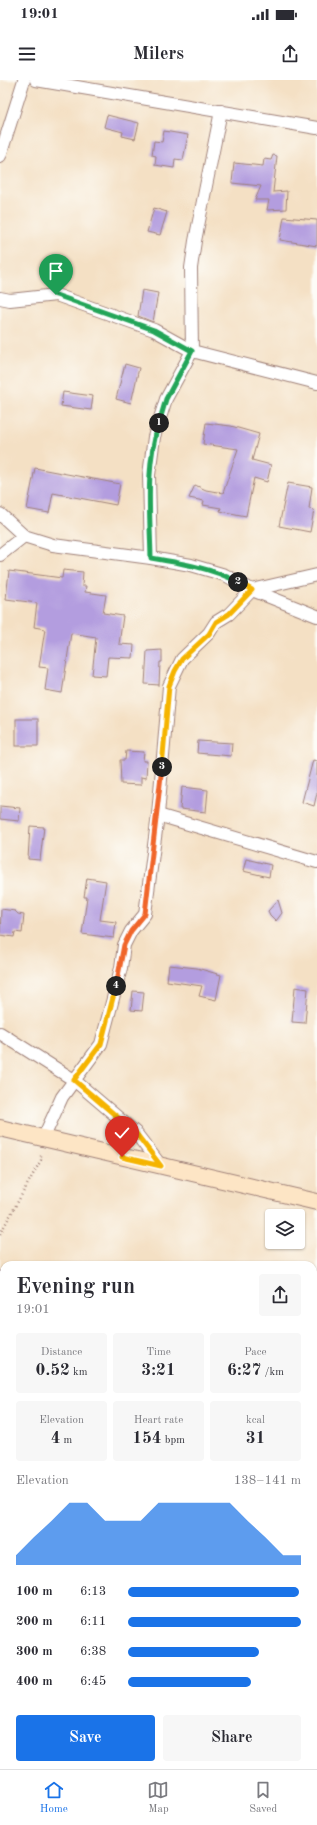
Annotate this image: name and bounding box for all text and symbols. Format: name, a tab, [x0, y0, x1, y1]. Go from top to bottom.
text: 19:01	[20, 7, 59, 22]
icon: menu	[16, 43, 38, 65]
icon: share	[279, 43, 301, 65]
text: Milers	[133, 45, 184, 63]
pin	[39, 254, 73, 295]
icon: arrive	[45, 260, 67, 282]
pin: 1	[149, 413, 169, 433]
text: 1	[156, 417, 162, 428]
pin: 2	[228, 572, 248, 592]
text: 2	[235, 576, 241, 587]
pin: 3	[152, 757, 172, 777]
text: 3	[159, 761, 165, 772]
pin: 4	[106, 976, 126, 996]
text: 4	[113, 980, 119, 991]
pin	[105, 1116, 139, 1157]
icon: check	[111, 1122, 133, 1144]
map controls	[265, 1209, 305, 1249]
button: layers	[265, 1209, 305, 1249]
button: share	[259, 1274, 301, 1316]
text: Evening run	[16, 1276, 135, 1298]
text: 19:01	[16, 1303, 50, 1316]
text: Distance	[41, 1347, 82, 1358]
text: Time	[146, 1347, 171, 1358]
text: Pace	[244, 1347, 267, 1358]
text: 0.52	[36, 1362, 70, 1379]
text: 3:21	[141, 1362, 176, 1379]
text: 6:27	[227, 1362, 261, 1379]
text: km	[70, 1367, 87, 1378]
text: /km	[261, 1367, 284, 1378]
text: Elevation	[39, 1415, 84, 1426]
text: Heart rate	[134, 1415, 183, 1426]
text: kcal	[246, 1415, 265, 1426]
text: 4	[51, 1430, 61, 1447]
text: 154	[132, 1430, 162, 1447]
text: 31	[246, 1430, 265, 1447]
text: m	[61, 1435, 72, 1446]
text: bpm	[162, 1435, 185, 1446]
text: Elevation	[16, 1474, 69, 1487]
text: 138–141 m	[234, 1474, 301, 1487]
text: 100 m	[16, 1585, 53, 1598]
text: 6:13	[80, 1585, 106, 1598]
text: 200 m	[16, 1615, 53, 1628]
text: 6:11	[80, 1615, 106, 1628]
text: 300 m	[16, 1645, 53, 1658]
text: 6:38	[80, 1645, 106, 1658]
text: 400 m	[16, 1675, 53, 1688]
text: 6:45	[80, 1675, 106, 1688]
button: Save	[16, 1715, 155, 1761]
button: Share	[163, 1715, 301, 1761]
tab: Home	[40, 1779, 68, 1817]
tab: Map	[147, 1779, 169, 1817]
tab: Saved	[249, 1779, 277, 1817]

